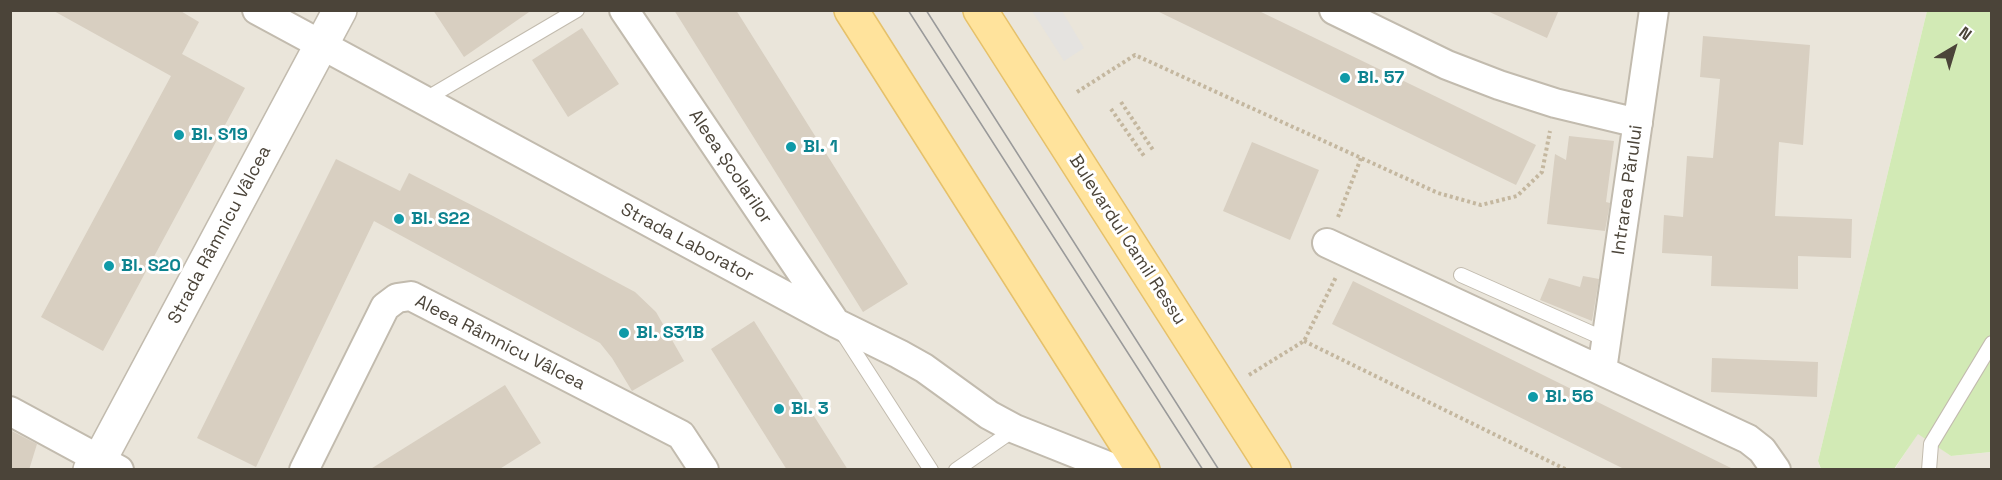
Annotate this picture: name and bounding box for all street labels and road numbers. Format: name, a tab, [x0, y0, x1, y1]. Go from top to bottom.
street label: Aleea Școlarilor	[684, 106, 776, 228]
street label: Intrarea Părului	[1608, 124, 1648, 256]
street label: Strada Râmnicu Vâlcea	[164, 142, 276, 328]
street label: Bulevardul Camil Ressu	[1064, 151, 1190, 329]
street label: Strada Laborator	[617, 199, 757, 287]
street label: Aleea Râmnicu Vâlcea	[411, 291, 589, 395]

